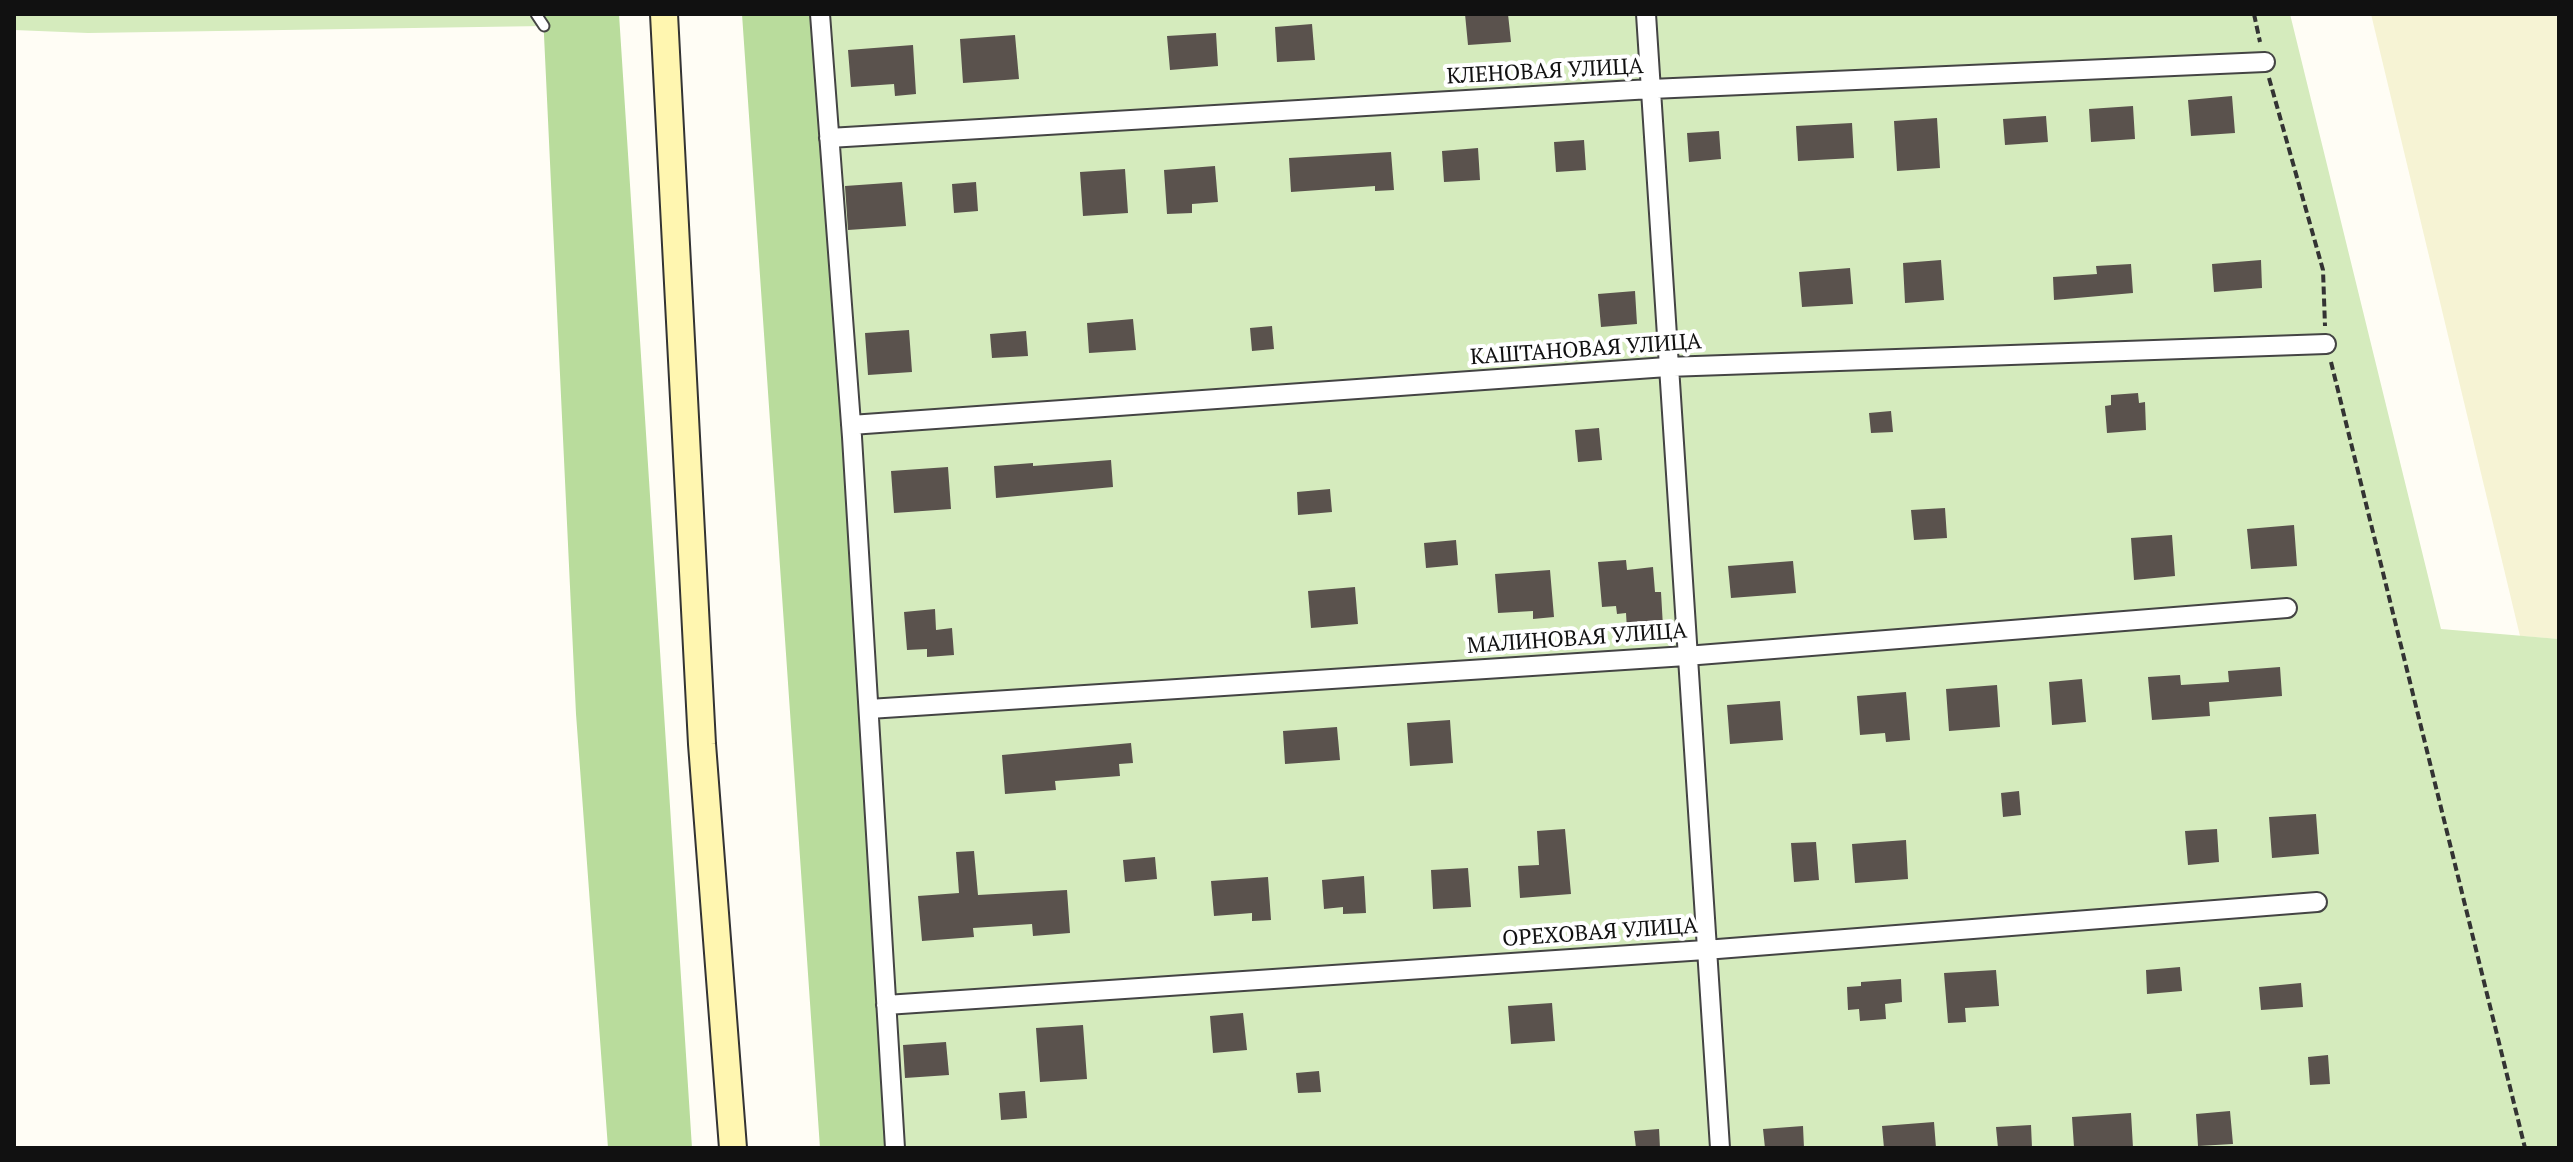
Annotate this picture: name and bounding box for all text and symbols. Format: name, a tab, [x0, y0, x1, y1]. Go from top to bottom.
street label: КЛЕНОВАЯ УЛИЦА	[1446, 54, 1644, 90]
street label: КАШТАНОВАЯ УЛИЦА	[1469, 329, 1703, 371]
street label: МАЛИНОВАЯ УЛИЦА	[1466, 618, 1688, 660]
street label: ОРЕХОВАЯ УЛИЦА	[1501, 913, 1699, 953]

